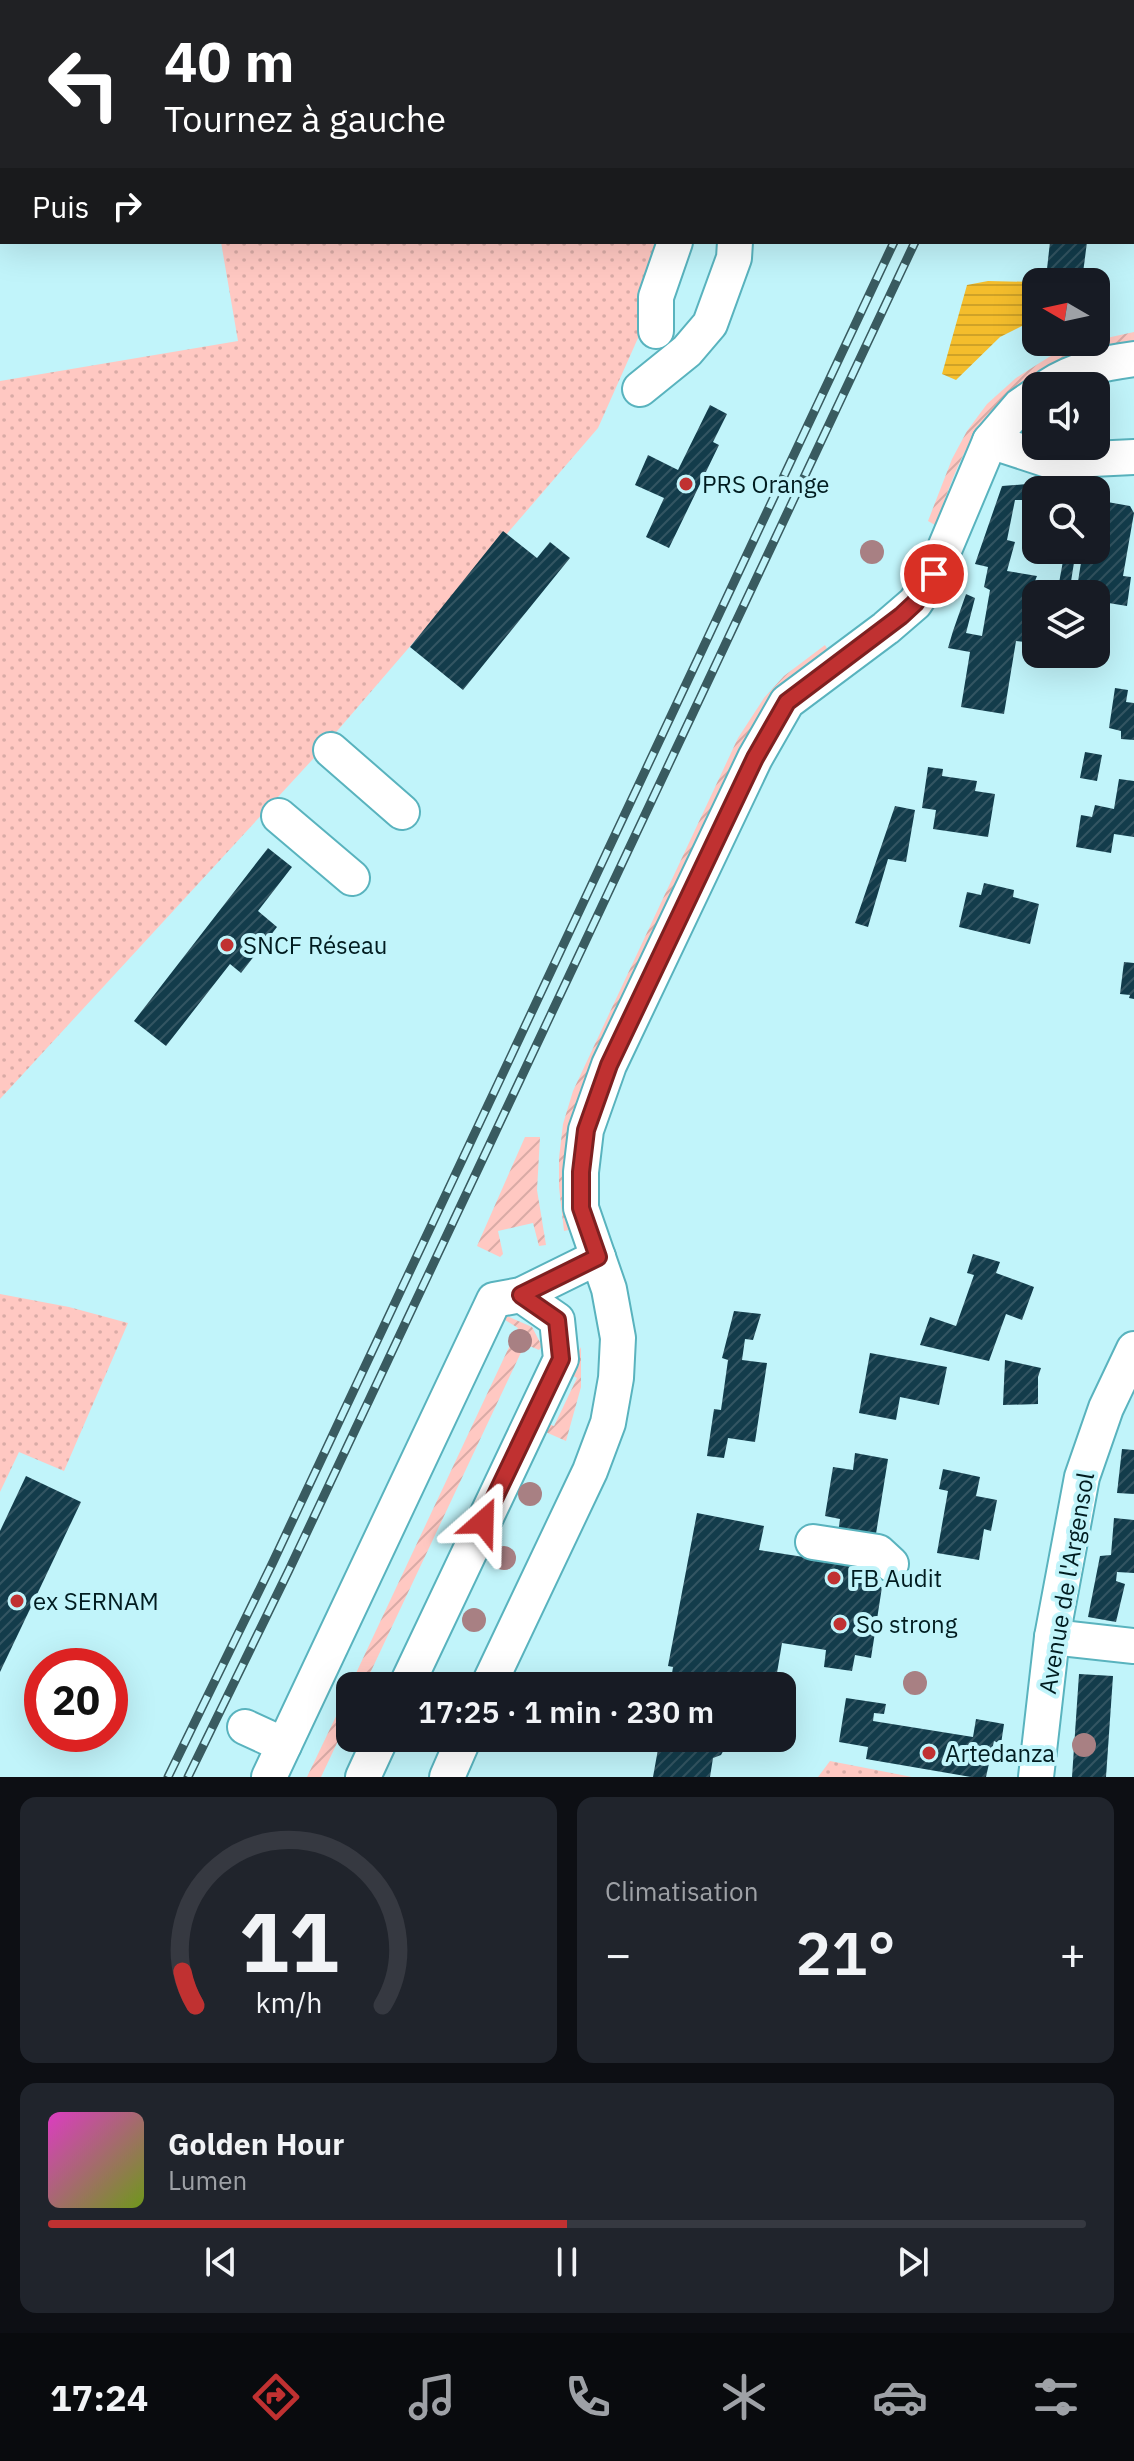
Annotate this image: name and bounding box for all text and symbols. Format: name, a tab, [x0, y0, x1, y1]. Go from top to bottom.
text: 40 m	[164, 25, 294, 97]
icon: left	[32, 32, 136, 136]
text: Tournez à gauche	[164, 95, 446, 142]
icon: right	[105, 184, 149, 228]
text: Puis	[32, 187, 89, 226]
north arrow	[1022, 268, 1110, 356]
map controls	[1022, 268, 1110, 668]
button: sound	[1022, 372, 1110, 460]
place label: PRS Orange	[702, 468, 829, 500]
marker: PRS Orange	[677, 475, 695, 493]
button: search	[1022, 476, 1110, 564]
pin	[900, 540, 968, 608]
icon: arrive	[912, 552, 956, 596]
button: layers	[1022, 580, 1110, 668]
place label: SNCF Réseau	[243, 929, 387, 961]
marker: SNCF Réseau	[218, 936, 236, 954]
street label: Avenue de l'Argensol	[1031, 1470, 1101, 1696]
position arrow	[441, 1480, 525, 1564]
place label: FB Audit	[850, 1562, 942, 1594]
marker: FB Audit	[825, 1569, 843, 1587]
place label: ex SERNAM	[33, 1585, 159, 1617]
marker: ex SERNAM	[8, 1592, 26, 1610]
place label: So strong	[856, 1608, 958, 1640]
marker: So strong	[831, 1615, 849, 1633]
speed limit sign: 20	[24, 1648, 128, 1752]
text: 17:25 · 1 min · 230 m	[418, 1692, 714, 1731]
place label: Artedanza	[945, 1737, 1055, 1769]
marker: Artedanza	[920, 1744, 938, 1762]
text: Climatisation	[605, 1874, 758, 1908]
text: 11	[239, 1887, 338, 1995]
text: 21°	[795, 1913, 896, 1992]
text: −	[605, 1925, 631, 1982]
text: +	[1060, 1925, 1086, 1982]
text: km/h	[255, 1984, 322, 2021]
text: Golden Hour	[168, 2124, 344, 2163]
text: Lumen	[168, 2163, 247, 2197]
icon: previous	[199, 2240, 243, 2284]
icon: pause	[545, 2240, 589, 2284]
icon: next	[891, 2240, 935, 2284]
icon: directions	[248, 2369, 304, 2425]
icon: music	[404, 2369, 460, 2425]
icon: phone	[560, 2369, 616, 2425]
icon: climate	[716, 2369, 772, 2425]
icon: car	[872, 2369, 928, 2425]
icon: filters	[1028, 2369, 1084, 2425]
text: 17:24	[50, 2374, 148, 2421]

